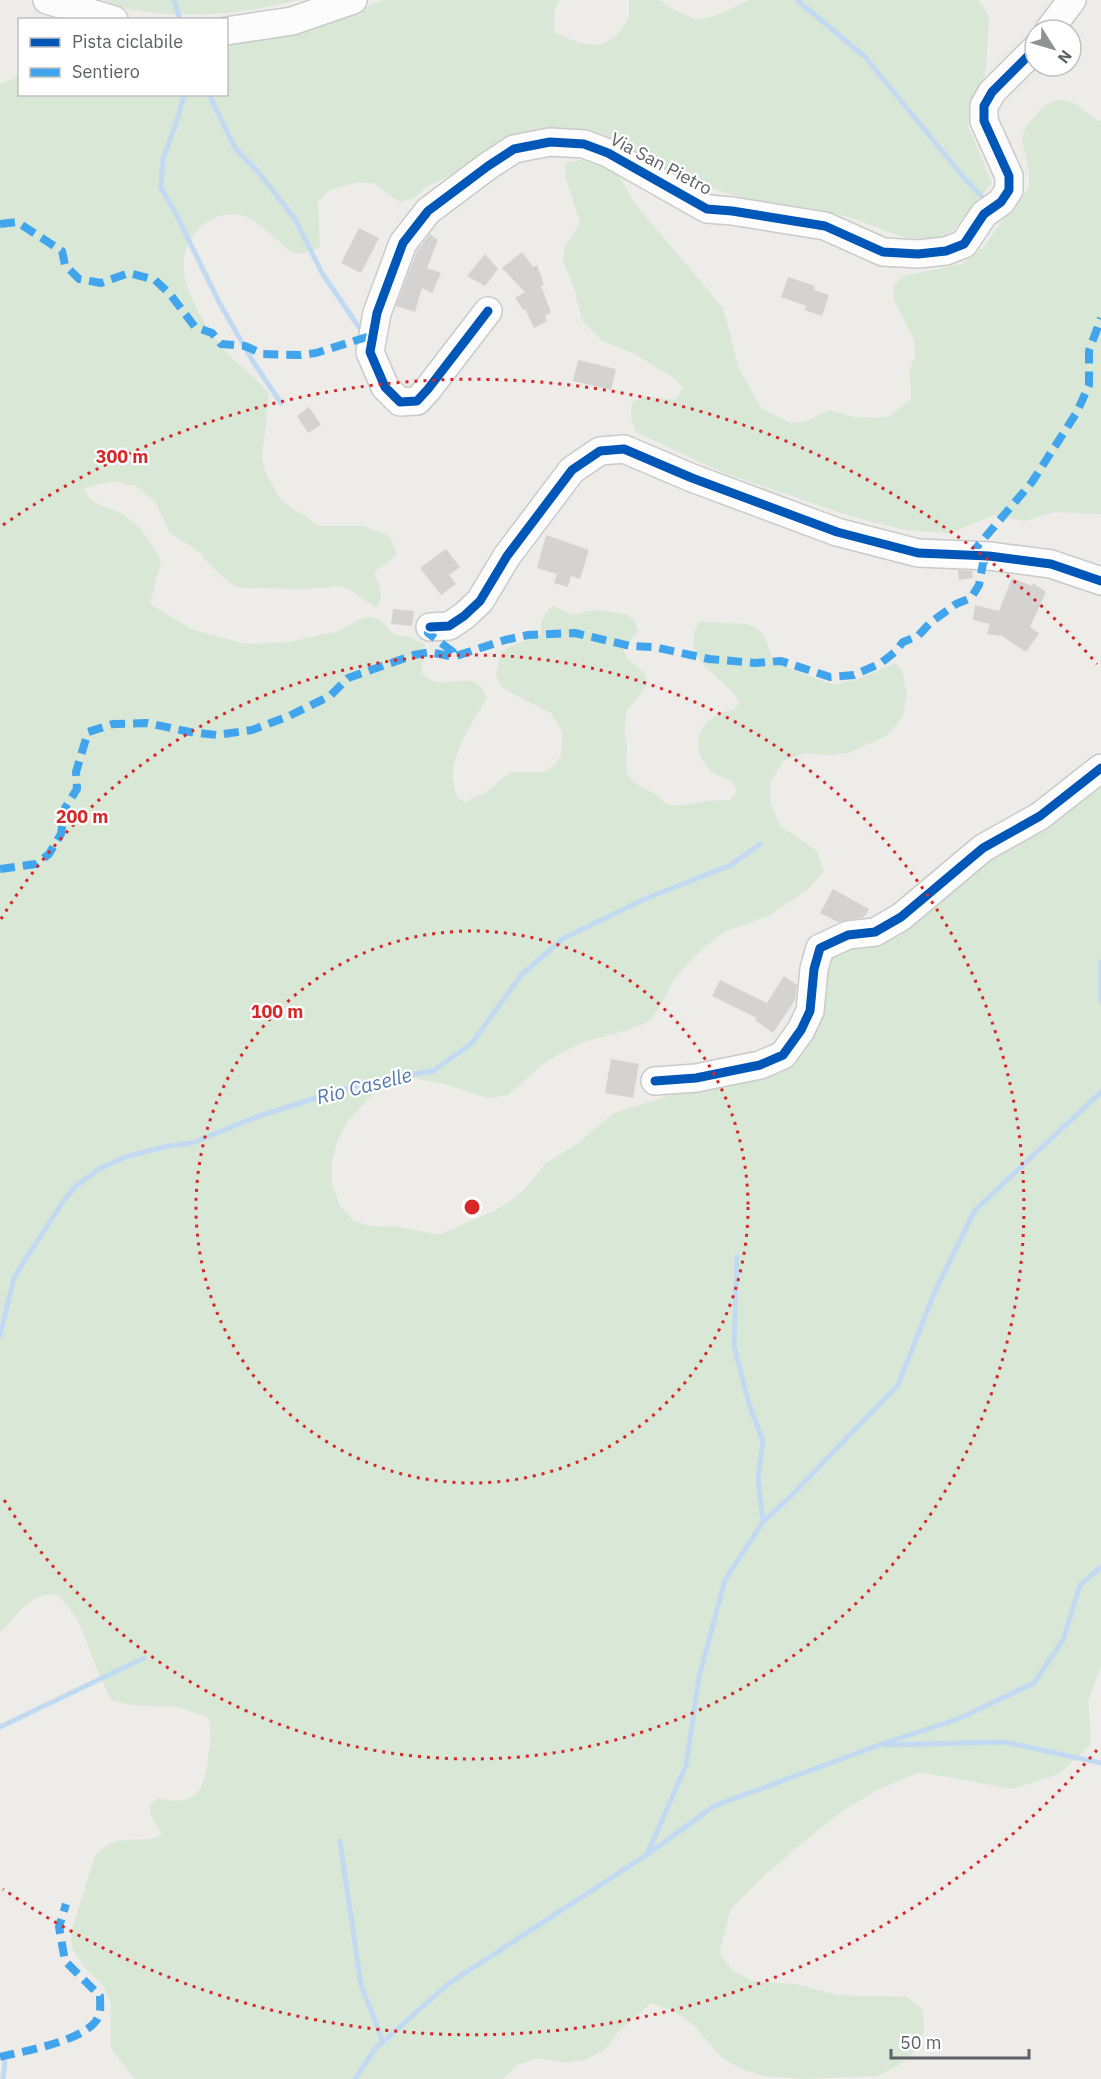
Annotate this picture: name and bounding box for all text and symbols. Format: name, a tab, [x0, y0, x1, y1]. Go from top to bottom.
legend	[18, 18, 228, 96]
north arrow	[1023, 18, 1083, 78]
text: Pista ciclabile	[72, 30, 183, 53]
text: N	[1054, 46, 1076, 68]
text: Sentiero	[72, 60, 140, 83]
street label: Via San Pietro	[606, 127, 716, 200]
text: 300 m	[96, 445, 148, 468]
text: 200 m	[56, 805, 108, 828]
text: 100 m	[251, 1000, 303, 1023]
water label: Rio Caselle	[313, 1061, 414, 1110]
centre of rings	[462, 1197, 482, 1217]
scale bar	[891, 2022, 1029, 2060]
text: 50 m	[900, 2031, 942, 2054]

